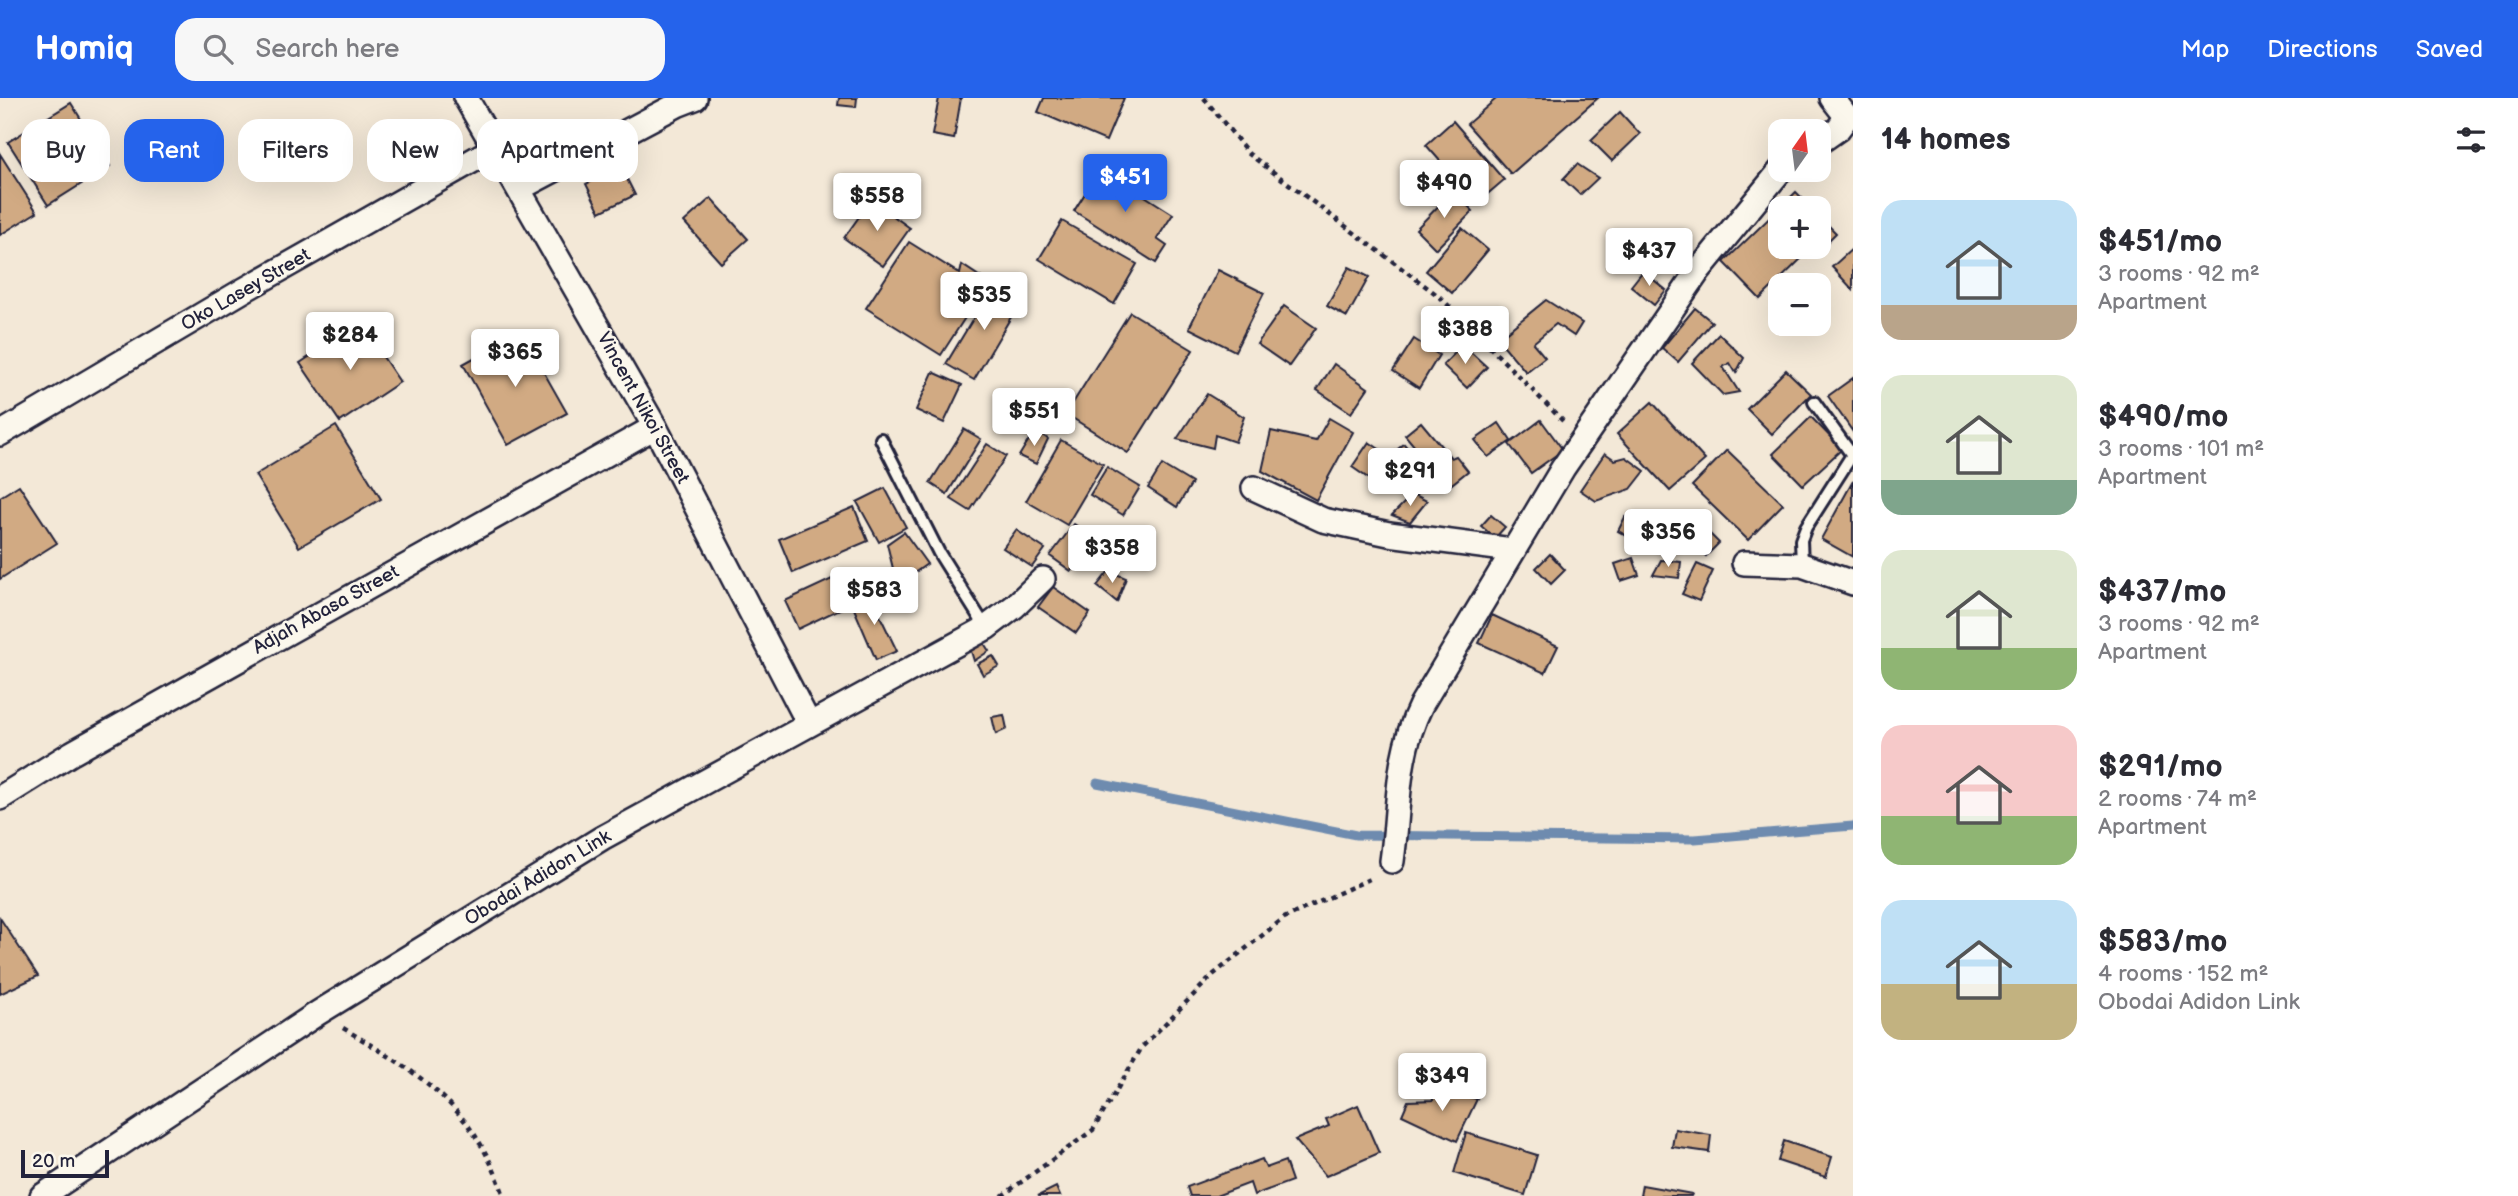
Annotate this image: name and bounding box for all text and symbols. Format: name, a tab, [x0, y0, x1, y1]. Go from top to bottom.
search box	[175, 18, 665, 81]
text: Homiq	[35, 29, 133, 69]
icon: search	[199, 30, 237, 68]
text: Search here	[255, 34, 400, 65]
text: Map	[2181, 35, 2229, 64]
text: Directions	[2267, 35, 2378, 64]
text: Saved	[2416, 35, 2483, 64]
chip: Buy	[21, 119, 110, 182]
chip: Rent	[124, 119, 224, 182]
chip: Filters	[238, 119, 353, 182]
chip: New	[367, 119, 463, 182]
chip: Apartment	[477, 119, 638, 182]
north arrow	[1768, 119, 1830, 182]
map controls	[1768, 119, 1831, 336]
icon: filters	[2452, 121, 2490, 159]
text: 14 homes	[1881, 122, 2010, 158]
pin: $451	[1084, 155, 1166, 214]
pin: $490	[1403, 160, 1485, 220]
text: $451	[1099, 163, 1151, 191]
text: $490	[1416, 169, 1472, 197]
pin: $558	[836, 174, 918, 233]
text: $558	[849, 182, 905, 210]
button: +	[1768, 196, 1831, 259]
text: $451/mo	[2098, 224, 2222, 260]
pin: $437	[1608, 228, 1690, 288]
icon: home	[1937, 228, 2021, 312]
text: $437	[1622, 237, 1676, 265]
street label: Oko Lasey Street	[177, 244, 315, 336]
text: 3 rooms · 92 m²	[2098, 260, 2260, 288]
pin: $535	[943, 272, 1025, 332]
button: −	[1768, 273, 1831, 336]
text: $535	[956, 281, 1012, 309]
text: Apartment	[2098, 288, 2207, 316]
pin: $388	[1424, 306, 1506, 366]
pin: $284	[309, 313, 391, 372]
text: $388	[1437, 315, 1493, 343]
text: $284	[322, 321, 378, 349]
street label: Vincent Nikoi Street	[592, 328, 694, 488]
pin: $365	[474, 330, 556, 389]
text: $365	[487, 338, 543, 366]
pin: $551	[993, 388, 1075, 448]
text: $551	[1008, 397, 1060, 425]
text: $490/mo	[2098, 399, 2228, 435]
icon: home	[1937, 403, 2021, 487]
text: 3 rooms · 101 m²	[2098, 435, 2264, 463]
pin: $291	[1369, 448, 1451, 508]
text: $291	[1384, 457, 1436, 485]
text: Apartment	[2098, 463, 2207, 491]
pin: $356	[1627, 510, 1709, 569]
text: $356	[1640, 518, 1696, 546]
pin: $358	[1071, 526, 1153, 585]
text: $358	[1084, 534, 1140, 562]
street label: Adjah Abasa Street	[249, 560, 403, 660]
pin: $583	[833, 568, 915, 627]
text: $437/mo	[2098, 574, 2226, 610]
text: $583	[846, 576, 902, 604]
icon: home	[1937, 578, 2021, 662]
text: 3 rooms · 92 m²	[2098, 610, 2260, 638]
text: Apartment	[2098, 638, 2207, 666]
text: $291/mo	[2098, 749, 2223, 785]
icon: home	[1937, 753, 2021, 837]
text: 2 rooms · 74 m²	[2098, 785, 2257, 813]
text: Apartment	[2098, 813, 2207, 841]
street label: Obodai Adidon Link	[461, 825, 616, 931]
text: $583/mo	[2098, 924, 2227, 960]
icon: home	[1937, 928, 2021, 1012]
text: 4 rooms · 152 m²	[2098, 960, 2268, 988]
text: Obodai Adidon Link	[2098, 988, 2300, 1016]
pin: $349	[1401, 1054, 1483, 1113]
text: $349	[1414, 1062, 1470, 1090]
scale bar	[21, 1147, 108, 1179]
text: 20 m	[32, 1150, 75, 1173]

